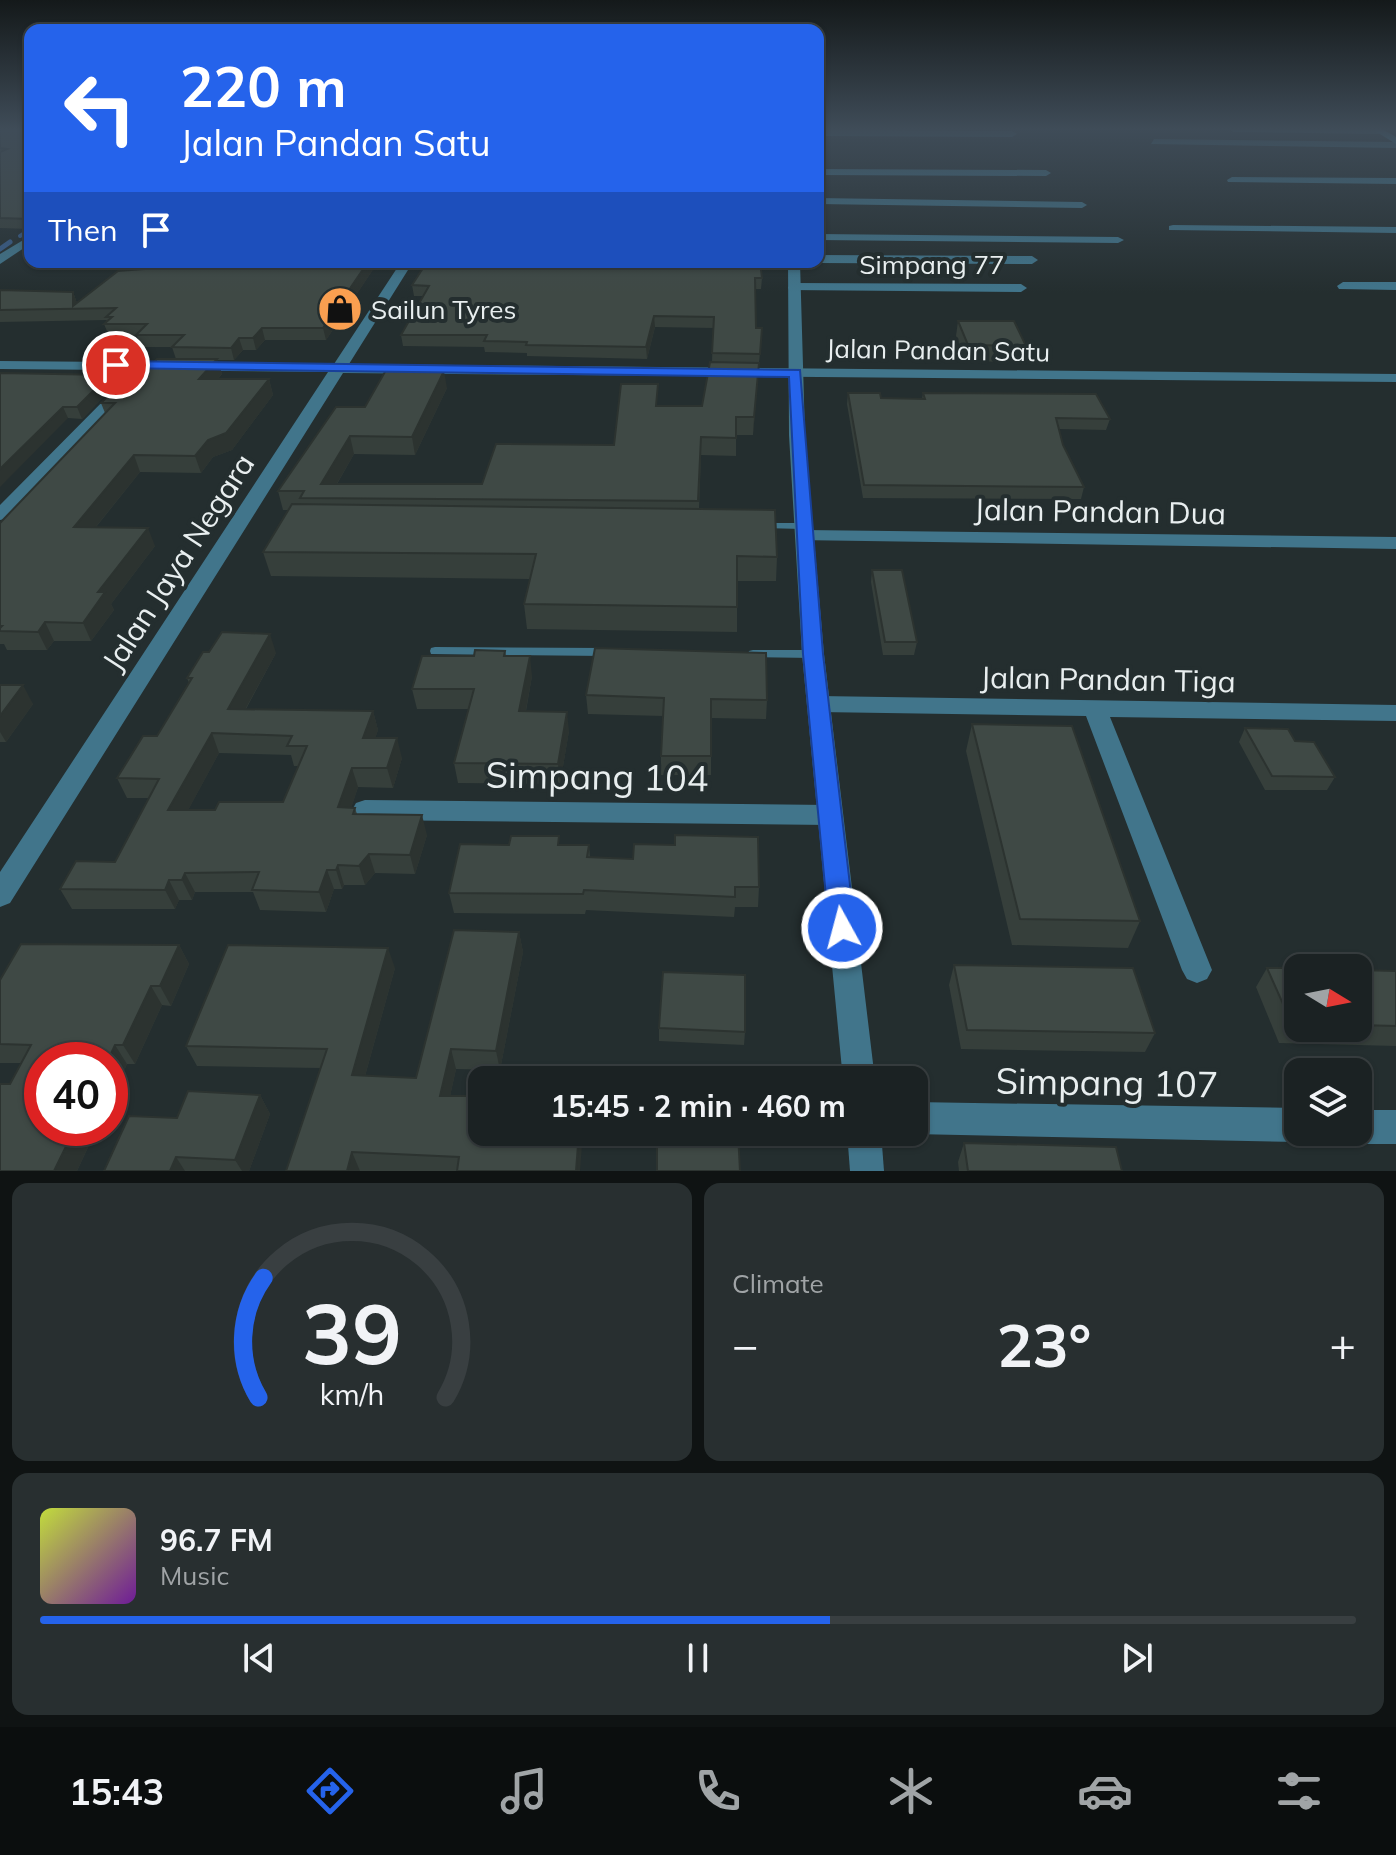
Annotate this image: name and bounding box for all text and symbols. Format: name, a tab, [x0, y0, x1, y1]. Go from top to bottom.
text: 220 m	[180, 51, 347, 121]
icon: left	[48, 56, 152, 160]
text: Jalan Pandan Satu	[180, 120, 490, 165]
icon: arrive	[134, 208, 178, 252]
text: Then	[48, 211, 118, 249]
street label: Simpang 77	[859, 248, 1005, 281]
shop icon: Sailun Tyres	[316, 285, 364, 333]
place label: Sailun Tyres	[371, 293, 516, 326]
pin	[82, 331, 150, 399]
street label: Jalan Pandan Satu	[826, 332, 1050, 368]
icon: arrive	[94, 343, 138, 387]
street label: Jalan Jaya Negara	[94, 446, 262, 678]
street label: Jalan Pandan Dua	[974, 490, 1226, 532]
street label: Jalan Pandan Tiga	[980, 658, 1236, 700]
street label: Simpang 104	[485, 752, 709, 800]
position arrow	[800, 886, 884, 970]
north arrow	[1284, 954, 1372, 1042]
map controls	[1284, 954, 1372, 1146]
speed limit sign: 40	[24, 1042, 128, 1146]
street label: Simpang 107	[995, 1058, 1219, 1106]
button: layers	[1284, 1058, 1372, 1146]
text: 15:45 · 2 min · 460 m	[550, 1087, 846, 1125]
text: Climate	[732, 1267, 824, 1300]
text: 39	[302, 1280, 402, 1385]
text: 23°	[997, 1307, 1091, 1382]
text: −	[732, 1317, 758, 1372]
text: +	[1330, 1317, 1356, 1372]
text: km/h	[320, 1376, 384, 1412]
text: 96.7 FM	[160, 1521, 273, 1559]
text: Music	[160, 1559, 229, 1592]
icon: previous	[237, 1636, 281, 1680]
icon: pause	[676, 1636, 720, 1680]
icon: next	[1115, 1636, 1159, 1680]
icon: directions	[302, 1763, 358, 1819]
icon: music	[496, 1763, 552, 1819]
icon: phone	[690, 1763, 746, 1819]
icon: climate	[883, 1763, 939, 1819]
icon: car	[1077, 1763, 1133, 1819]
icon: filters	[1271, 1763, 1327, 1819]
text: 15:43	[69, 1769, 164, 1814]

